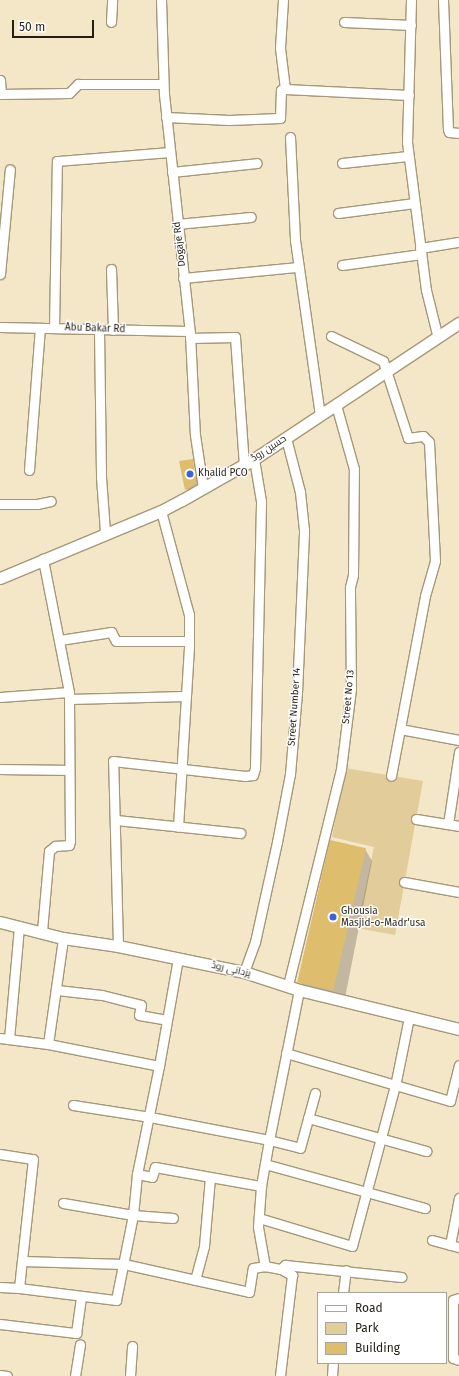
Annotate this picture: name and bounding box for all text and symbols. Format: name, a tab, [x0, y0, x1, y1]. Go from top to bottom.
scale bar	[14, 12, 96, 38]
text: 50 m	[19, 20, 45, 34]
street label: Dogaje Rd	[171, 221, 189, 267]
street label: Abu Bakar Rd	[65, 322, 125, 336]
street label: حسین روڈ	[249, 433, 289, 465]
place label: Khalid PCO	[198, 468, 248, 480]
marker: Khalid PCO	[185, 469, 195, 479]
street label: Street Number 14	[286, 667, 304, 747]
street label: Street No 13	[341, 669, 357, 725]
place label: Ghousia Masjid-o-Madr'usa	[341, 905, 425, 928]
marker: Ghousia Masjid-o-Madr'usa	[328, 912, 338, 922]
street label: یزدانی روڈ	[210, 960, 252, 980]
legend	[317, 1292, 447, 1364]
text: Road	[355, 1301, 383, 1315]
text: Park	[355, 1321, 379, 1335]
text: Building	[355, 1341, 400, 1355]

